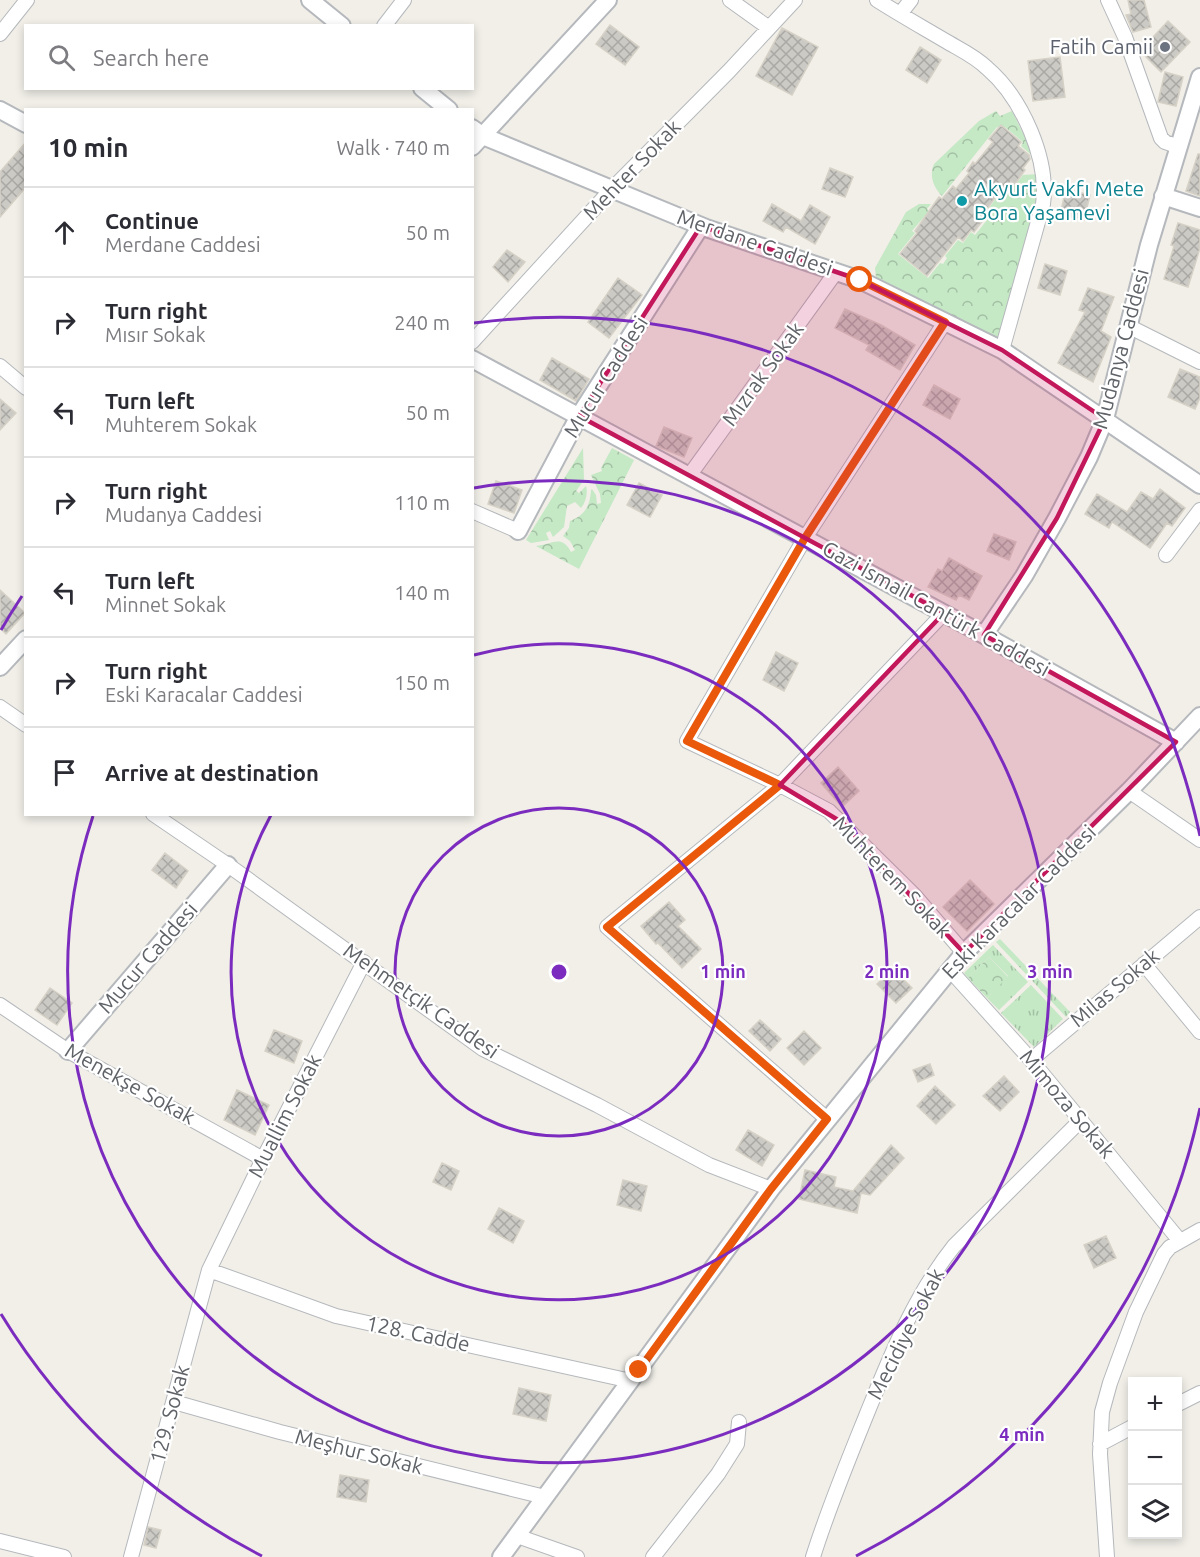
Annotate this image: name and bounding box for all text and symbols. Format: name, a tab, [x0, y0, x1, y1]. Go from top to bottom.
search box	[24, 24, 474, 90]
place label: Fatih Camii	[1050, 34, 1153, 58]
marker: Fatih Camii	[1158, 40, 1172, 54]
icon: search	[45, 41, 78, 74]
text: Search here	[93, 45, 209, 70]
street label: Mehter Sokak	[578, 114, 685, 224]
text: 10 min	[48, 133, 128, 162]
text: Walk · 740 m	[337, 136, 450, 159]
place label: Akyurt Vakfı Mete Bora Yaşamevi	[974, 176, 1144, 224]
marker: Akyurt Vakfı Mete Bora Yaşamevi	[955, 194, 969, 208]
street label: Merdane Caddesi	[674, 204, 836, 280]
text: Continue	[105, 208, 199, 233]
icon: ahead	[48, 216, 81, 249]
text: 50 m	[406, 221, 450, 244]
text: Merdane Caddesi	[105, 233, 261, 256]
route start	[846, 266, 872, 292]
street label: Mudanya Caddesi	[1087, 266, 1153, 431]
text: Turn right	[105, 298, 207, 323]
icon: right	[48, 306, 81, 339]
text: 240 m	[394, 311, 450, 334]
street label: Mucur Caddesi	[558, 311, 652, 442]
street label: Mızrak Sokak	[716, 317, 808, 430]
text: Mısır Sokak	[105, 323, 206, 346]
text: Turn left	[105, 388, 195, 413]
icon: left	[48, 396, 81, 429]
text: 50 m	[406, 401, 450, 424]
text: Muhterem Sokak	[105, 413, 257, 436]
text: Turn right	[105, 478, 207, 503]
icon: right	[48, 486, 81, 519]
text: 110 m	[394, 491, 450, 514]
text: Mudanya Caddesi	[105, 503, 262, 526]
street label: Gazi İsmail Cantürk Caddesi	[819, 535, 1054, 681]
text: Turn left	[105, 568, 195, 593]
icon: left	[48, 576, 81, 609]
text: 140 m	[394, 581, 450, 604]
text: Minnet Sokak	[105, 593, 226, 616]
text: Turn right	[105, 658, 207, 683]
icon: right	[48, 666, 81, 699]
text: 150 m	[394, 671, 450, 694]
text: Eski Karacalar Caddesi	[105, 683, 303, 706]
icon: arrive	[48, 756, 81, 789]
text: Arrive at destination	[105, 760, 319, 785]
street label: Muhterem Sokak	[829, 811, 957, 942]
street label: Eski Karacalar Caddesi	[936, 819, 1100, 983]
street label: Mucur Caddesi	[93, 897, 202, 1018]
street label: Mehmetçik Caddesi	[339, 938, 504, 1063]
street label: Milas Sokak	[1065, 943, 1164, 1031]
text: 1 min	[700, 961, 746, 981]
text: 2 min	[864, 961, 910, 981]
text: 3 min	[1027, 961, 1073, 981]
centre of rings	[549, 962, 569, 982]
street label: Menekşe Sokak	[61, 1038, 200, 1129]
street label: Mimoza Sokak	[1015, 1044, 1120, 1163]
street label: Muallim Sokak	[243, 1049, 326, 1181]
street label: Mecidiye Sokak	[862, 1264, 949, 1403]
street label: 128. Cadde	[364, 1310, 472, 1356]
route end	[625, 1356, 651, 1382]
street label: 129. Sokak	[144, 1362, 194, 1466]
map controls	[1128, 1377, 1182, 1539]
button: +	[1128, 1377, 1182, 1431]
street label: Meşhur Sokak	[293, 1424, 426, 1479]
text: 4 min	[999, 1424, 1045, 1444]
button: −	[1128, 1431, 1182, 1485]
button: layers	[1128, 1485, 1182, 1539]

